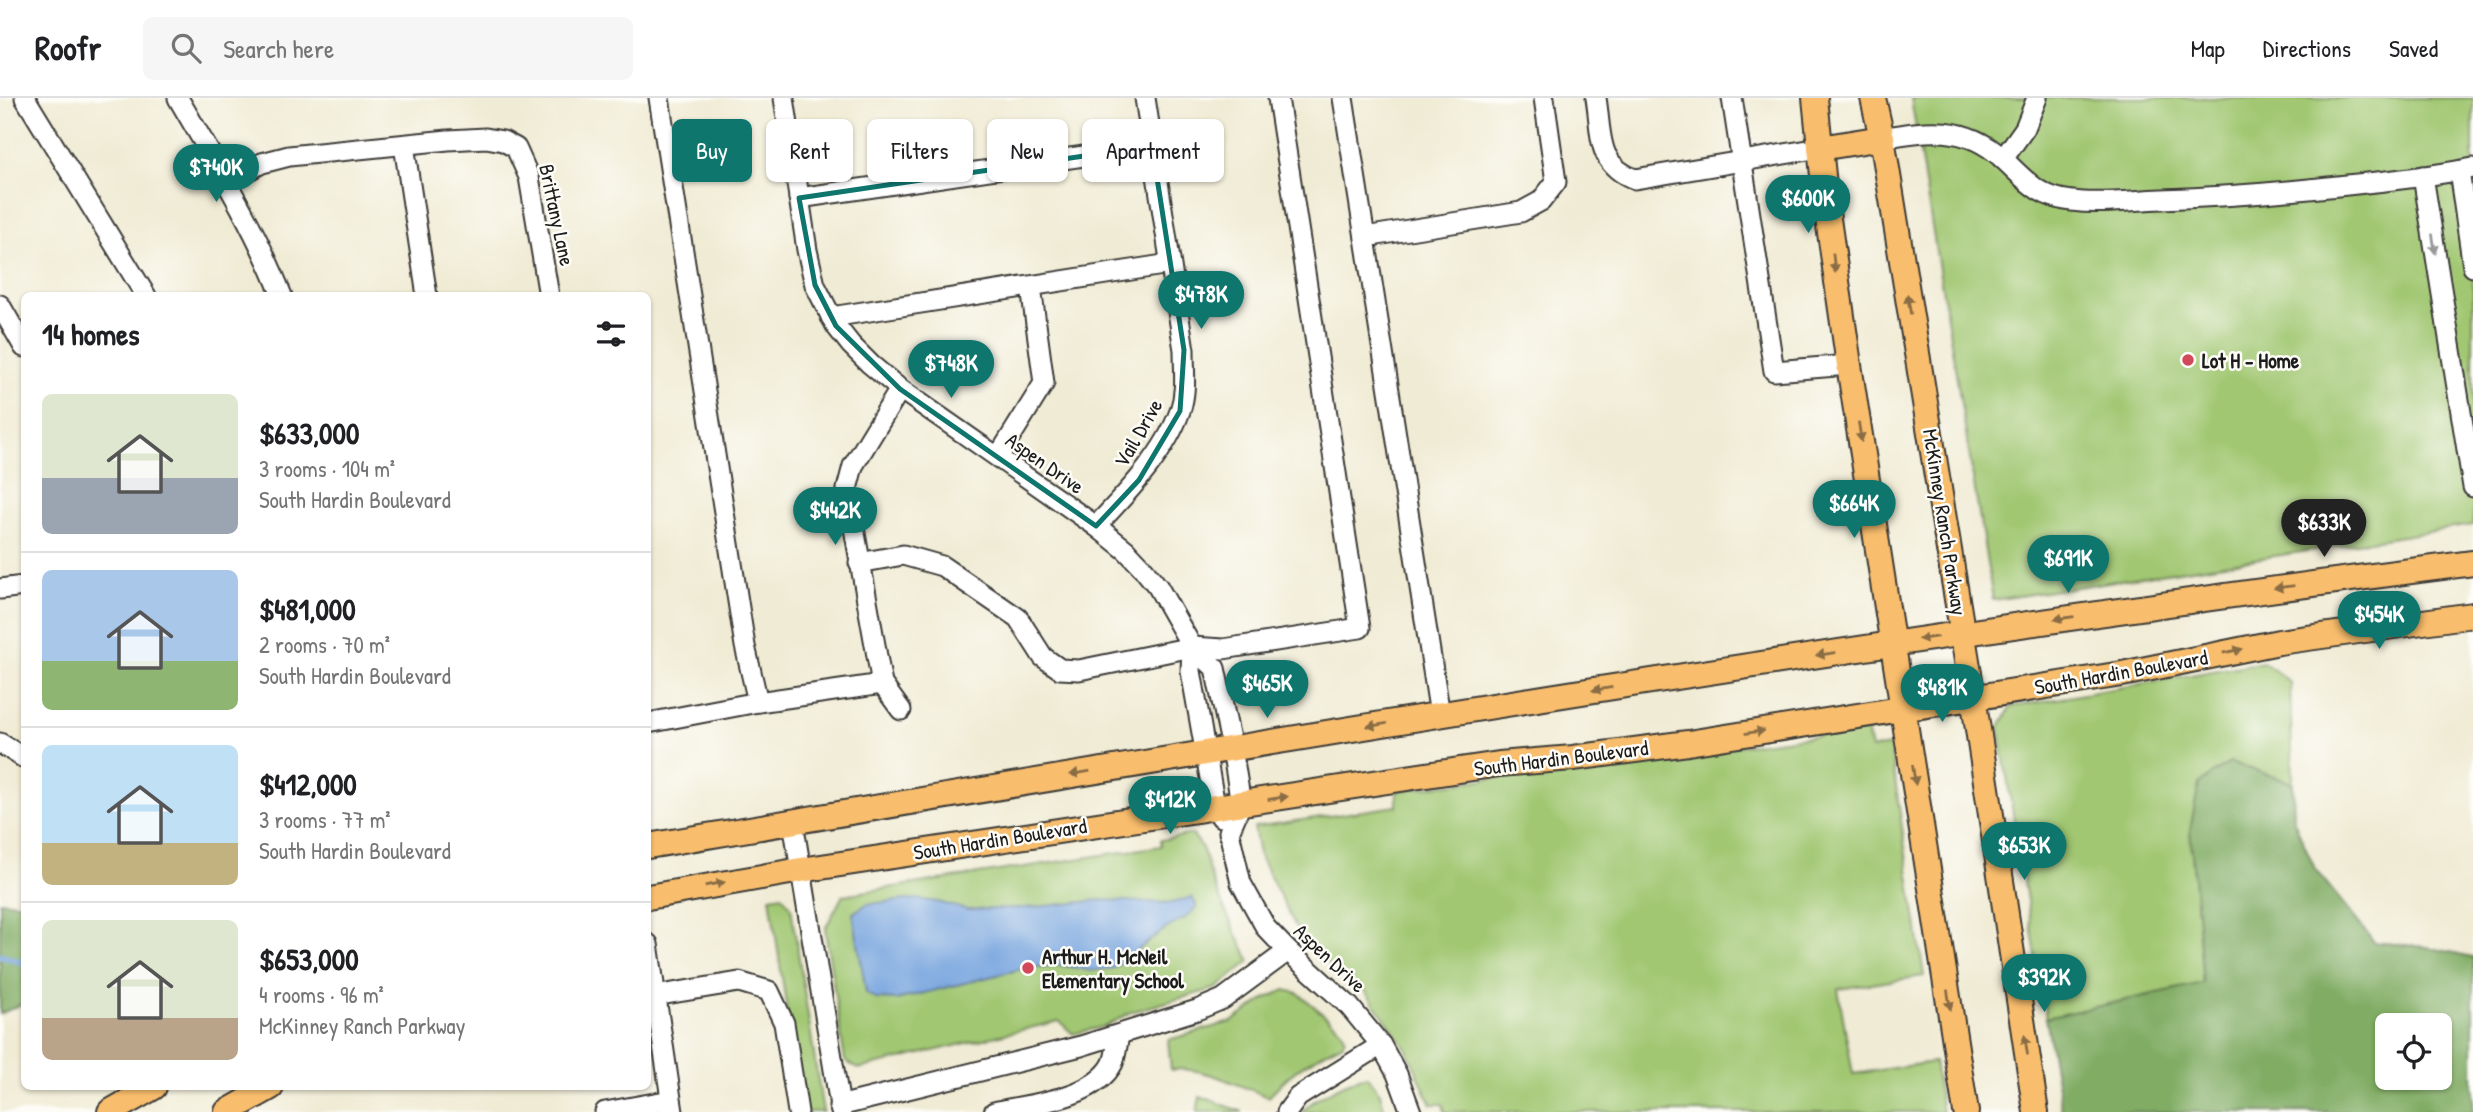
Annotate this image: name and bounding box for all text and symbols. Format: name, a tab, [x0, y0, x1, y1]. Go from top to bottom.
search box	[143, 17, 633, 80]
text: Roofr	[35, 26, 101, 70]
icon: search	[167, 29, 205, 67]
text: Search here	[223, 31, 334, 66]
text: Map	[2191, 32, 2225, 64]
text: Directions	[2263, 32, 2351, 64]
text: Saved	[2389, 32, 2438, 64]
chip: Buy	[672, 119, 752, 182]
chip: Rent	[766, 119, 853, 182]
chip: Filters	[867, 119, 973, 182]
chip: New	[987, 119, 1068, 182]
chip: Apartment	[1082, 119, 1224, 182]
pin: $740K	[167, 144, 265, 204]
text: $740K	[189, 151, 243, 182]
street label: Brittany Lane	[532, 162, 582, 268]
pin: $600K	[1759, 176, 1857, 235]
text: $600K	[1781, 182, 1835, 213]
one-way arrow	[2429, 233, 2440, 255]
one-way arrow	[1829, 252, 1840, 274]
pin: $478K	[1152, 272, 1250, 331]
text: $478K	[1174, 278, 1228, 309]
one-way arrow	[1903, 293, 1914, 315]
text: 14 homes	[42, 314, 140, 354]
icon: filters	[592, 315, 630, 353]
pin: $748K	[902, 341, 1000, 400]
place label: Lot H - Home	[2202, 346, 2300, 375]
text: $748K	[924, 347, 978, 378]
marker: Lot H - Home	[2180, 352, 2196, 368]
street label: Vail Drive	[1107, 393, 1169, 473]
text: $633,000	[259, 413, 359, 453]
icon: home	[98, 422, 182, 506]
one-way arrow	[1855, 422, 1866, 444]
street label: Aspen Drive	[1000, 425, 1090, 501]
street label: McKinney Ranch Parkway	[1916, 427, 1974, 617]
text: 3 rooms · 104 m²	[259, 453, 395, 484]
pin: $664K	[1805, 480, 1903, 540]
text: South Hardin Boulevard	[259, 484, 451, 515]
text: $664K	[1829, 487, 1879, 518]
pin: $442K	[786, 488, 884, 547]
text: $442K	[809, 494, 861, 525]
pin: $633K	[2275, 500, 2373, 559]
text: $633K	[2297, 506, 2351, 537]
pin: $691K	[2019, 536, 2117, 595]
text: $691K	[2043, 542, 2093, 573]
one-way arrow	[2273, 582, 2295, 593]
text: $481,000	[259, 589, 356, 629]
pin: $454K	[2330, 592, 2428, 651]
icon: home	[98, 598, 182, 682]
text: $454K	[2354, 598, 2404, 629]
one-way arrow	[2053, 613, 2075, 624]
text: 2 rooms · 70 m²	[259, 629, 390, 660]
one-way arrow	[1917, 633, 1939, 644]
street label: South Hardin Boulevard	[2032, 643, 2210, 701]
one-way arrow	[2222, 645, 2244, 656]
one-way arrow	[1815, 648, 1837, 659]
text: South Hardin Boulevard	[259, 660, 451, 691]
pin: $465K	[1218, 660, 1316, 720]
pin: $481K	[1893, 664, 1991, 724]
text: $465K	[1241, 667, 1293, 698]
text: $481K	[1917, 671, 1967, 702]
one-way arrow	[1591, 684, 1613, 695]
one-way arrow	[1366, 720, 1388, 731]
one-way arrow	[1744, 726, 1766, 737]
street label: South Hardin Boulevard	[1472, 733, 1650, 783]
text: $412,000	[259, 764, 357, 804]
one-way arrow	[1909, 764, 1920, 786]
one-way arrow	[1069, 768, 1091, 779]
icon: home	[98, 773, 182, 857]
pin: $412K	[1121, 776, 1219, 836]
text: $412K	[1144, 783, 1196, 814]
one-way arrow	[1268, 792, 1290, 803]
text: 3 rooms · 77 m²	[259, 804, 391, 835]
street label: South Hardin Boulevard	[911, 811, 1089, 867]
pin: $653K	[1975, 822, 2073, 882]
text: $653K	[1998, 829, 2050, 860]
text: South Hardin Boulevard	[259, 835, 451, 866]
one-way arrow	[704, 878, 726, 889]
street label: Aspen Drive	[1287, 917, 1373, 999]
text: $653,000	[259, 939, 359, 979]
place label: Arthur H. McNeil Elementary School	[1042, 942, 1184, 996]
icon: home	[98, 948, 182, 1032]
pin: $392K	[1995, 954, 2093, 1014]
marker: Arthur H. McNeil Elementary School	[1020, 960, 1036, 976]
text: $392K	[2017, 961, 2071, 992]
text: 4 rooms · 96 m²	[259, 979, 384, 1010]
one-way arrow	[1943, 989, 1954, 1011]
text: McKinney Ranch Parkway	[259, 1010, 465, 1041]
map controls	[2375, 1013, 2452, 1090]
button: locate	[2375, 1013, 2452, 1090]
one-way arrow	[2020, 1033, 2031, 1055]

